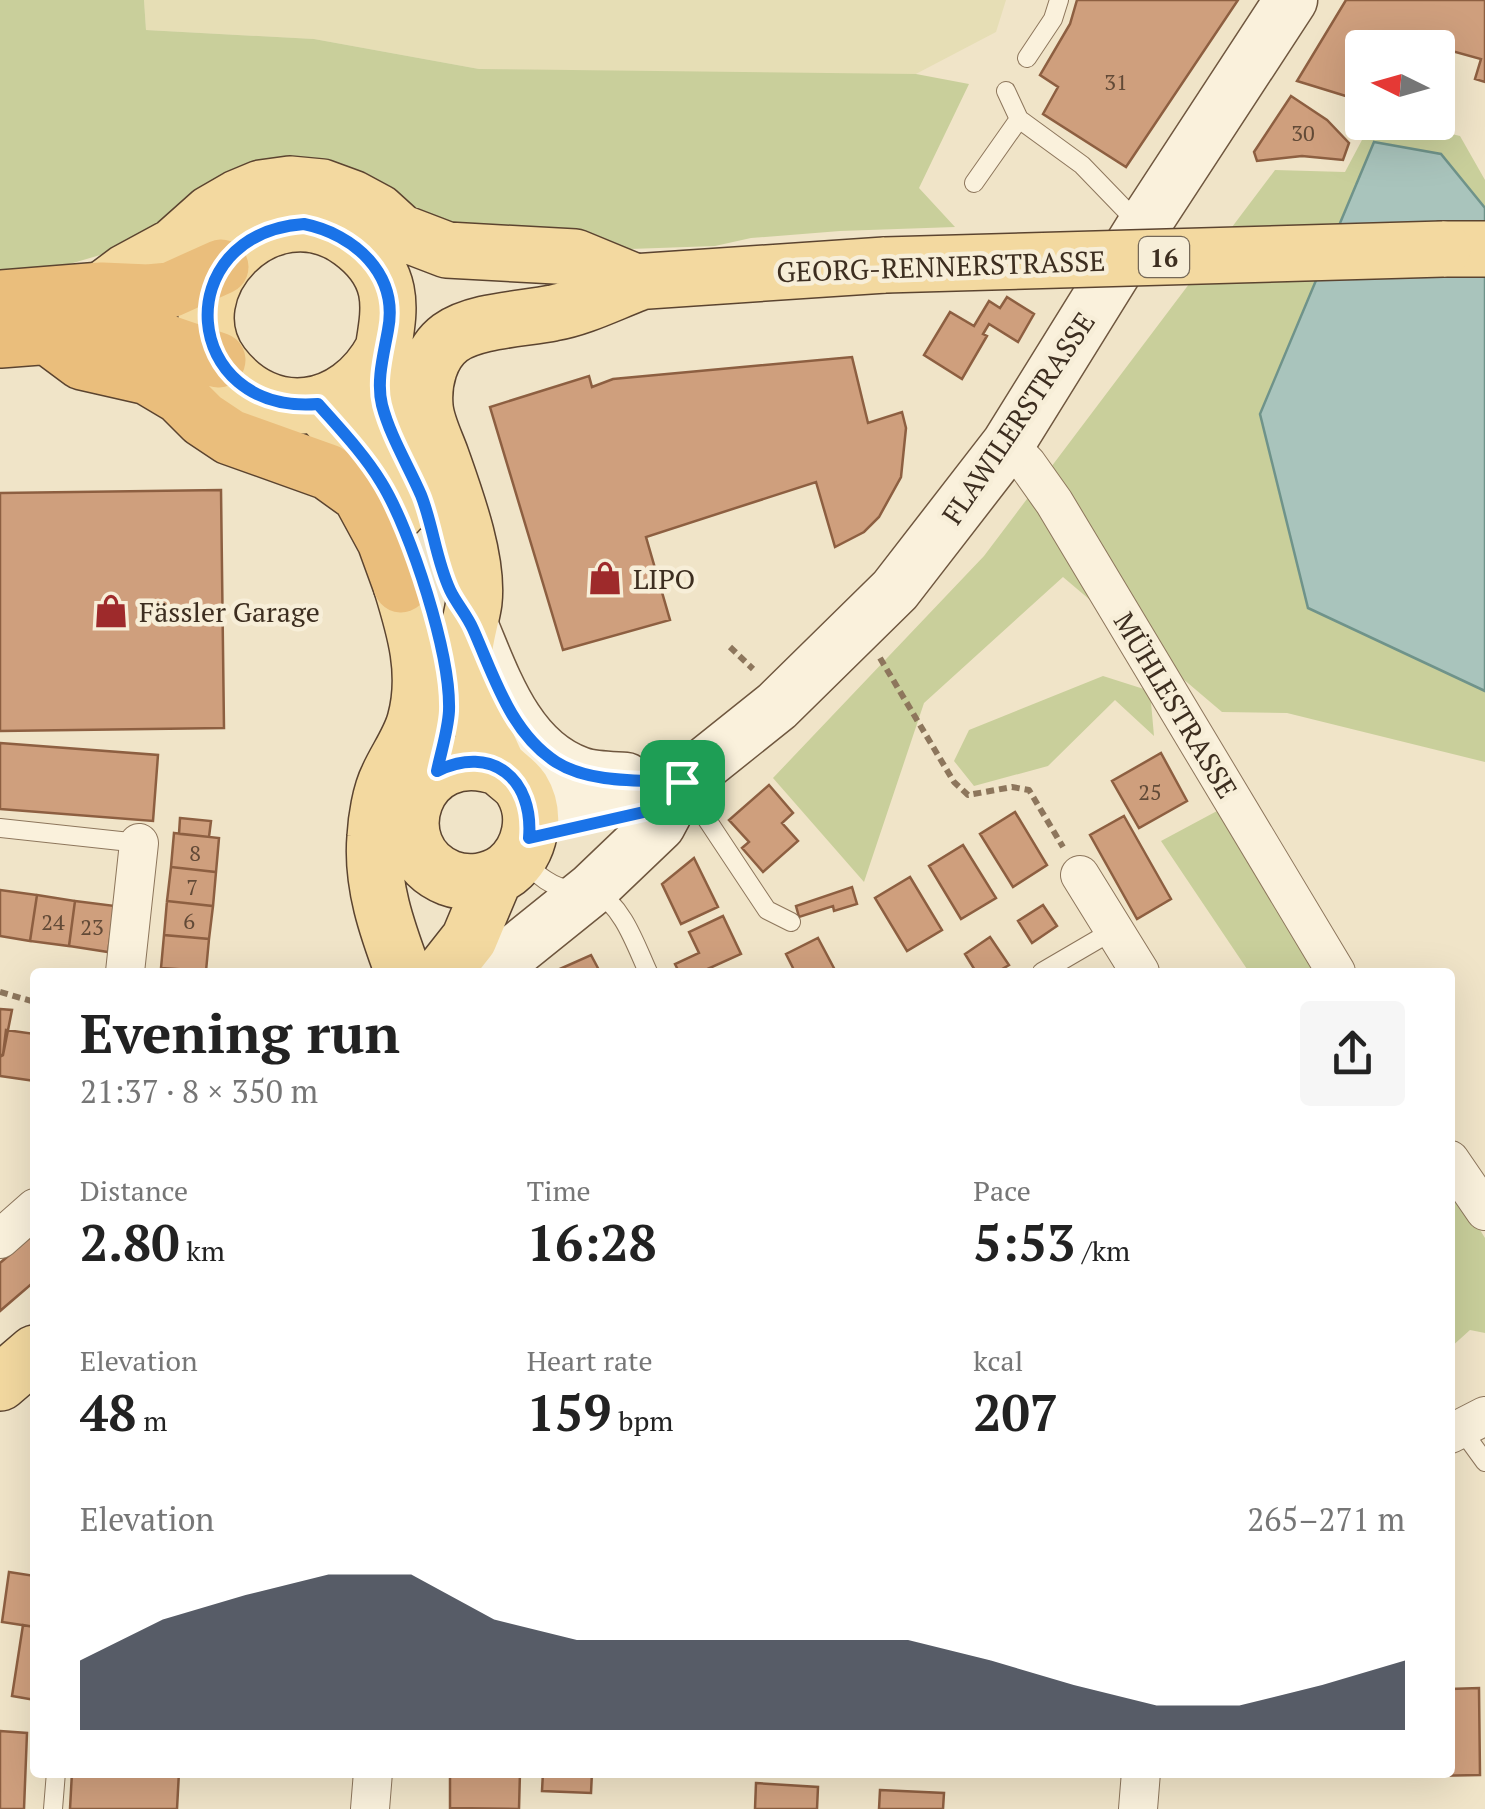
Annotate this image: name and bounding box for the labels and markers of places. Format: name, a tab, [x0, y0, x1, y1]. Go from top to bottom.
shop icon: LIPO	[586, 559, 624, 597]
place label: LIPO	[633, 560, 695, 597]
shop icon: Fässler Garage	[92, 592, 130, 630]
place label: Fässler Garage	[139, 593, 320, 630]
pin	[640, 740, 725, 825]

